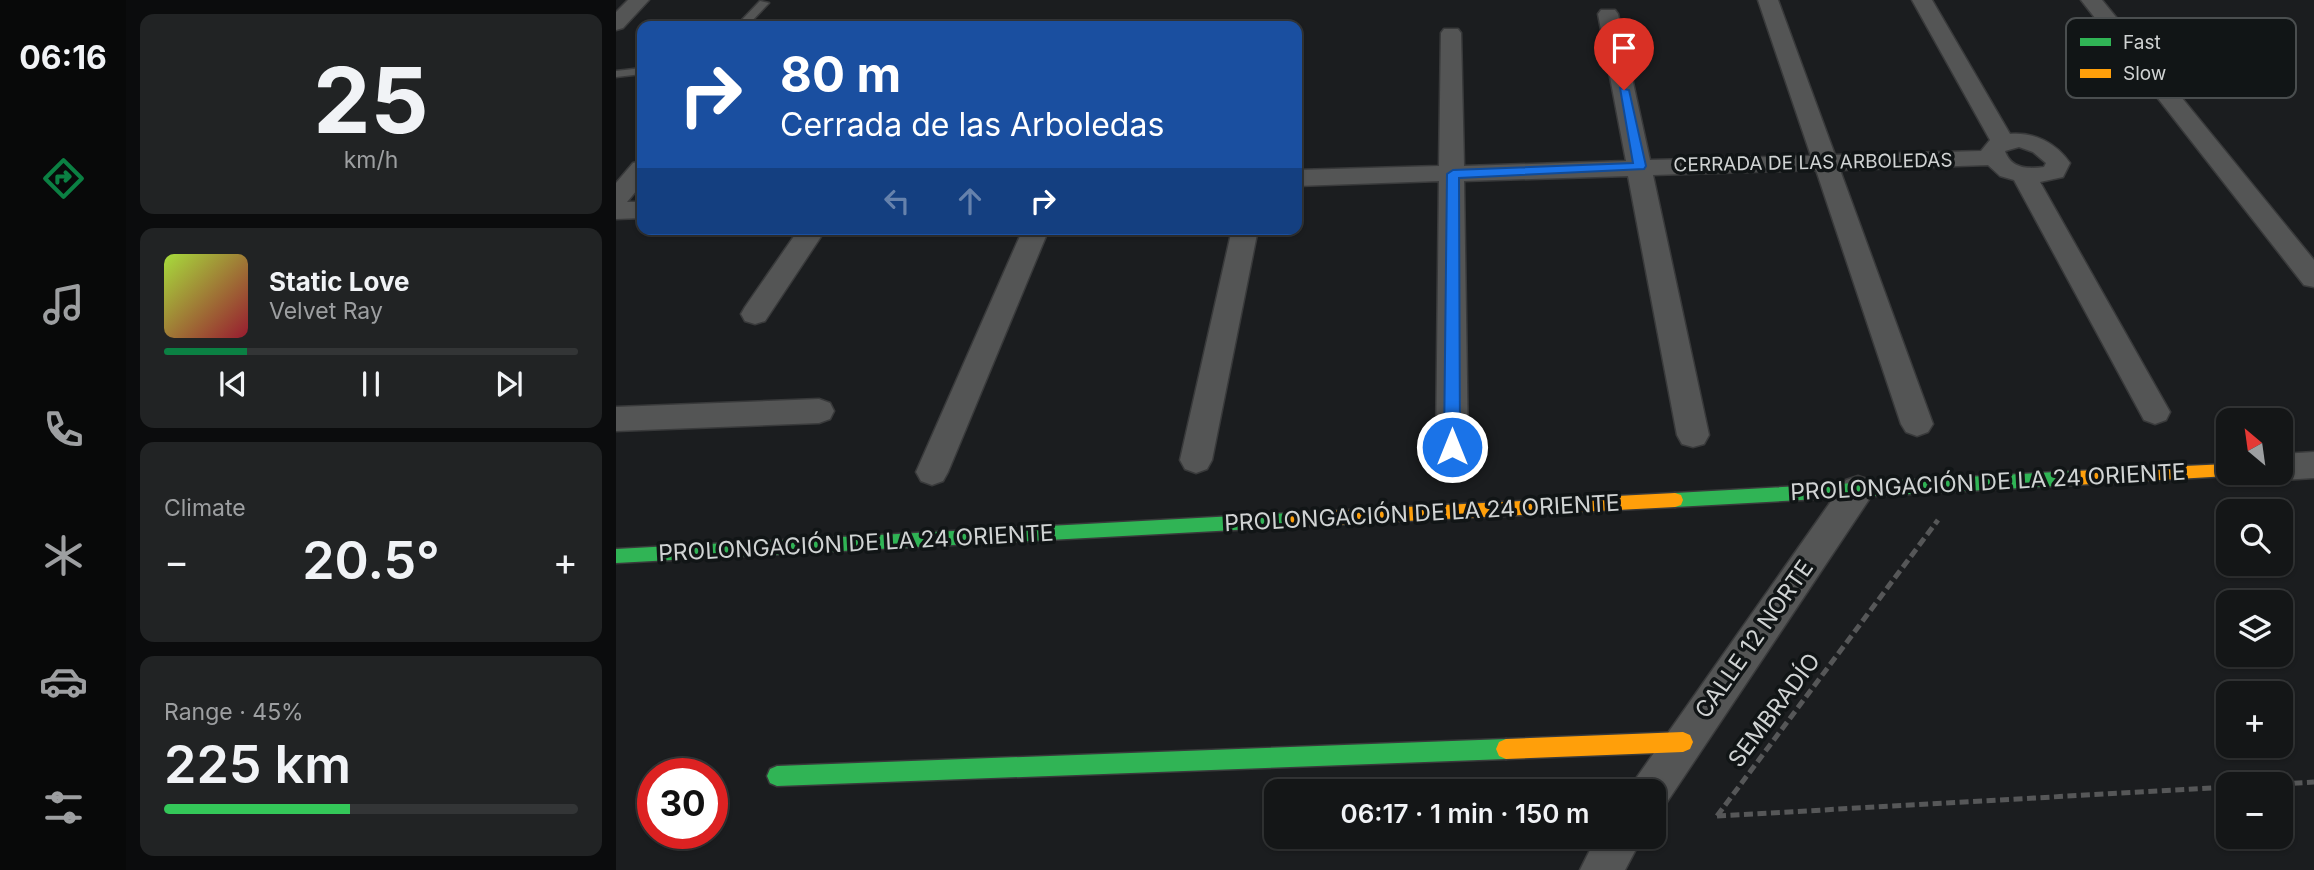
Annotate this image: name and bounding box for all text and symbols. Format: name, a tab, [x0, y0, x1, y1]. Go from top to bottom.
pin	[1594, 18, 1654, 90]
legend	[2066, 18, 2296, 98]
icon: arrive	[1605, 29, 1643, 67]
text: Fast	[2123, 31, 2161, 54]
text: 06:16	[19, 38, 107, 77]
text: 25	[313, 45, 429, 155]
text: 80 m	[780, 45, 901, 104]
icon: right	[665, 49, 756, 140]
text: Slow	[2123, 62, 2166, 85]
text: Cerrada de las Arboledas	[780, 105, 1164, 144]
text: km/h	[344, 146, 398, 174]
street label: CERRADA DE LAS ARBOLEDAS	[1673, 149, 1953, 176]
icon: directions	[39, 154, 88, 203]
icon: left	[878, 182, 916, 220]
icon: ahead	[951, 182, 989, 220]
icon: right	[1024, 182, 1062, 220]
text: Static Love	[269, 266, 410, 297]
icon: music	[39, 280, 88, 329]
text: Velvet Ray	[269, 297, 383, 325]
icon: previous	[214, 365, 252, 403]
icon: pause	[352, 365, 390, 403]
icon: next	[490, 365, 528, 403]
icon: phone	[39, 405, 88, 454]
north arrow	[2216, 408, 2292, 485]
map controls	[2216, 408, 2293, 849]
position arrow	[1415, 410, 1489, 484]
street label: PROLONGACIÓN DE LA 24 ORIENTE	[1790, 458, 2186, 506]
street label: PROLONGACIÓN DE LA 24 ORIENTE	[1224, 489, 1620, 537]
text: Climate	[164, 494, 246, 522]
button: search	[2216, 499, 2293, 576]
street label: PROLONGACIÓN DE LA 24 ORIENTE	[658, 519, 1054, 567]
text: 20.5°	[302, 529, 440, 592]
icon: climate	[39, 531, 88, 580]
text: −	[164, 538, 189, 584]
text: +	[553, 538, 578, 584]
street label: CALLE 12 NORTE	[1689, 554, 1819, 724]
button: layers	[2216, 590, 2293, 667]
street label: SEMBRADÍO	[1722, 647, 1826, 773]
icon: car	[39, 657, 88, 706]
button: +	[2216, 681, 2293, 758]
text: Range · 45%	[164, 698, 304, 726]
text: 225 km	[164, 733, 351, 796]
speed limit sign: 30	[637, 758, 728, 849]
button: −	[2216, 772, 2293, 849]
icon: filters	[39, 783, 88, 832]
text: 06:17 · 1 min · 150 m	[1341, 798, 1589, 829]

